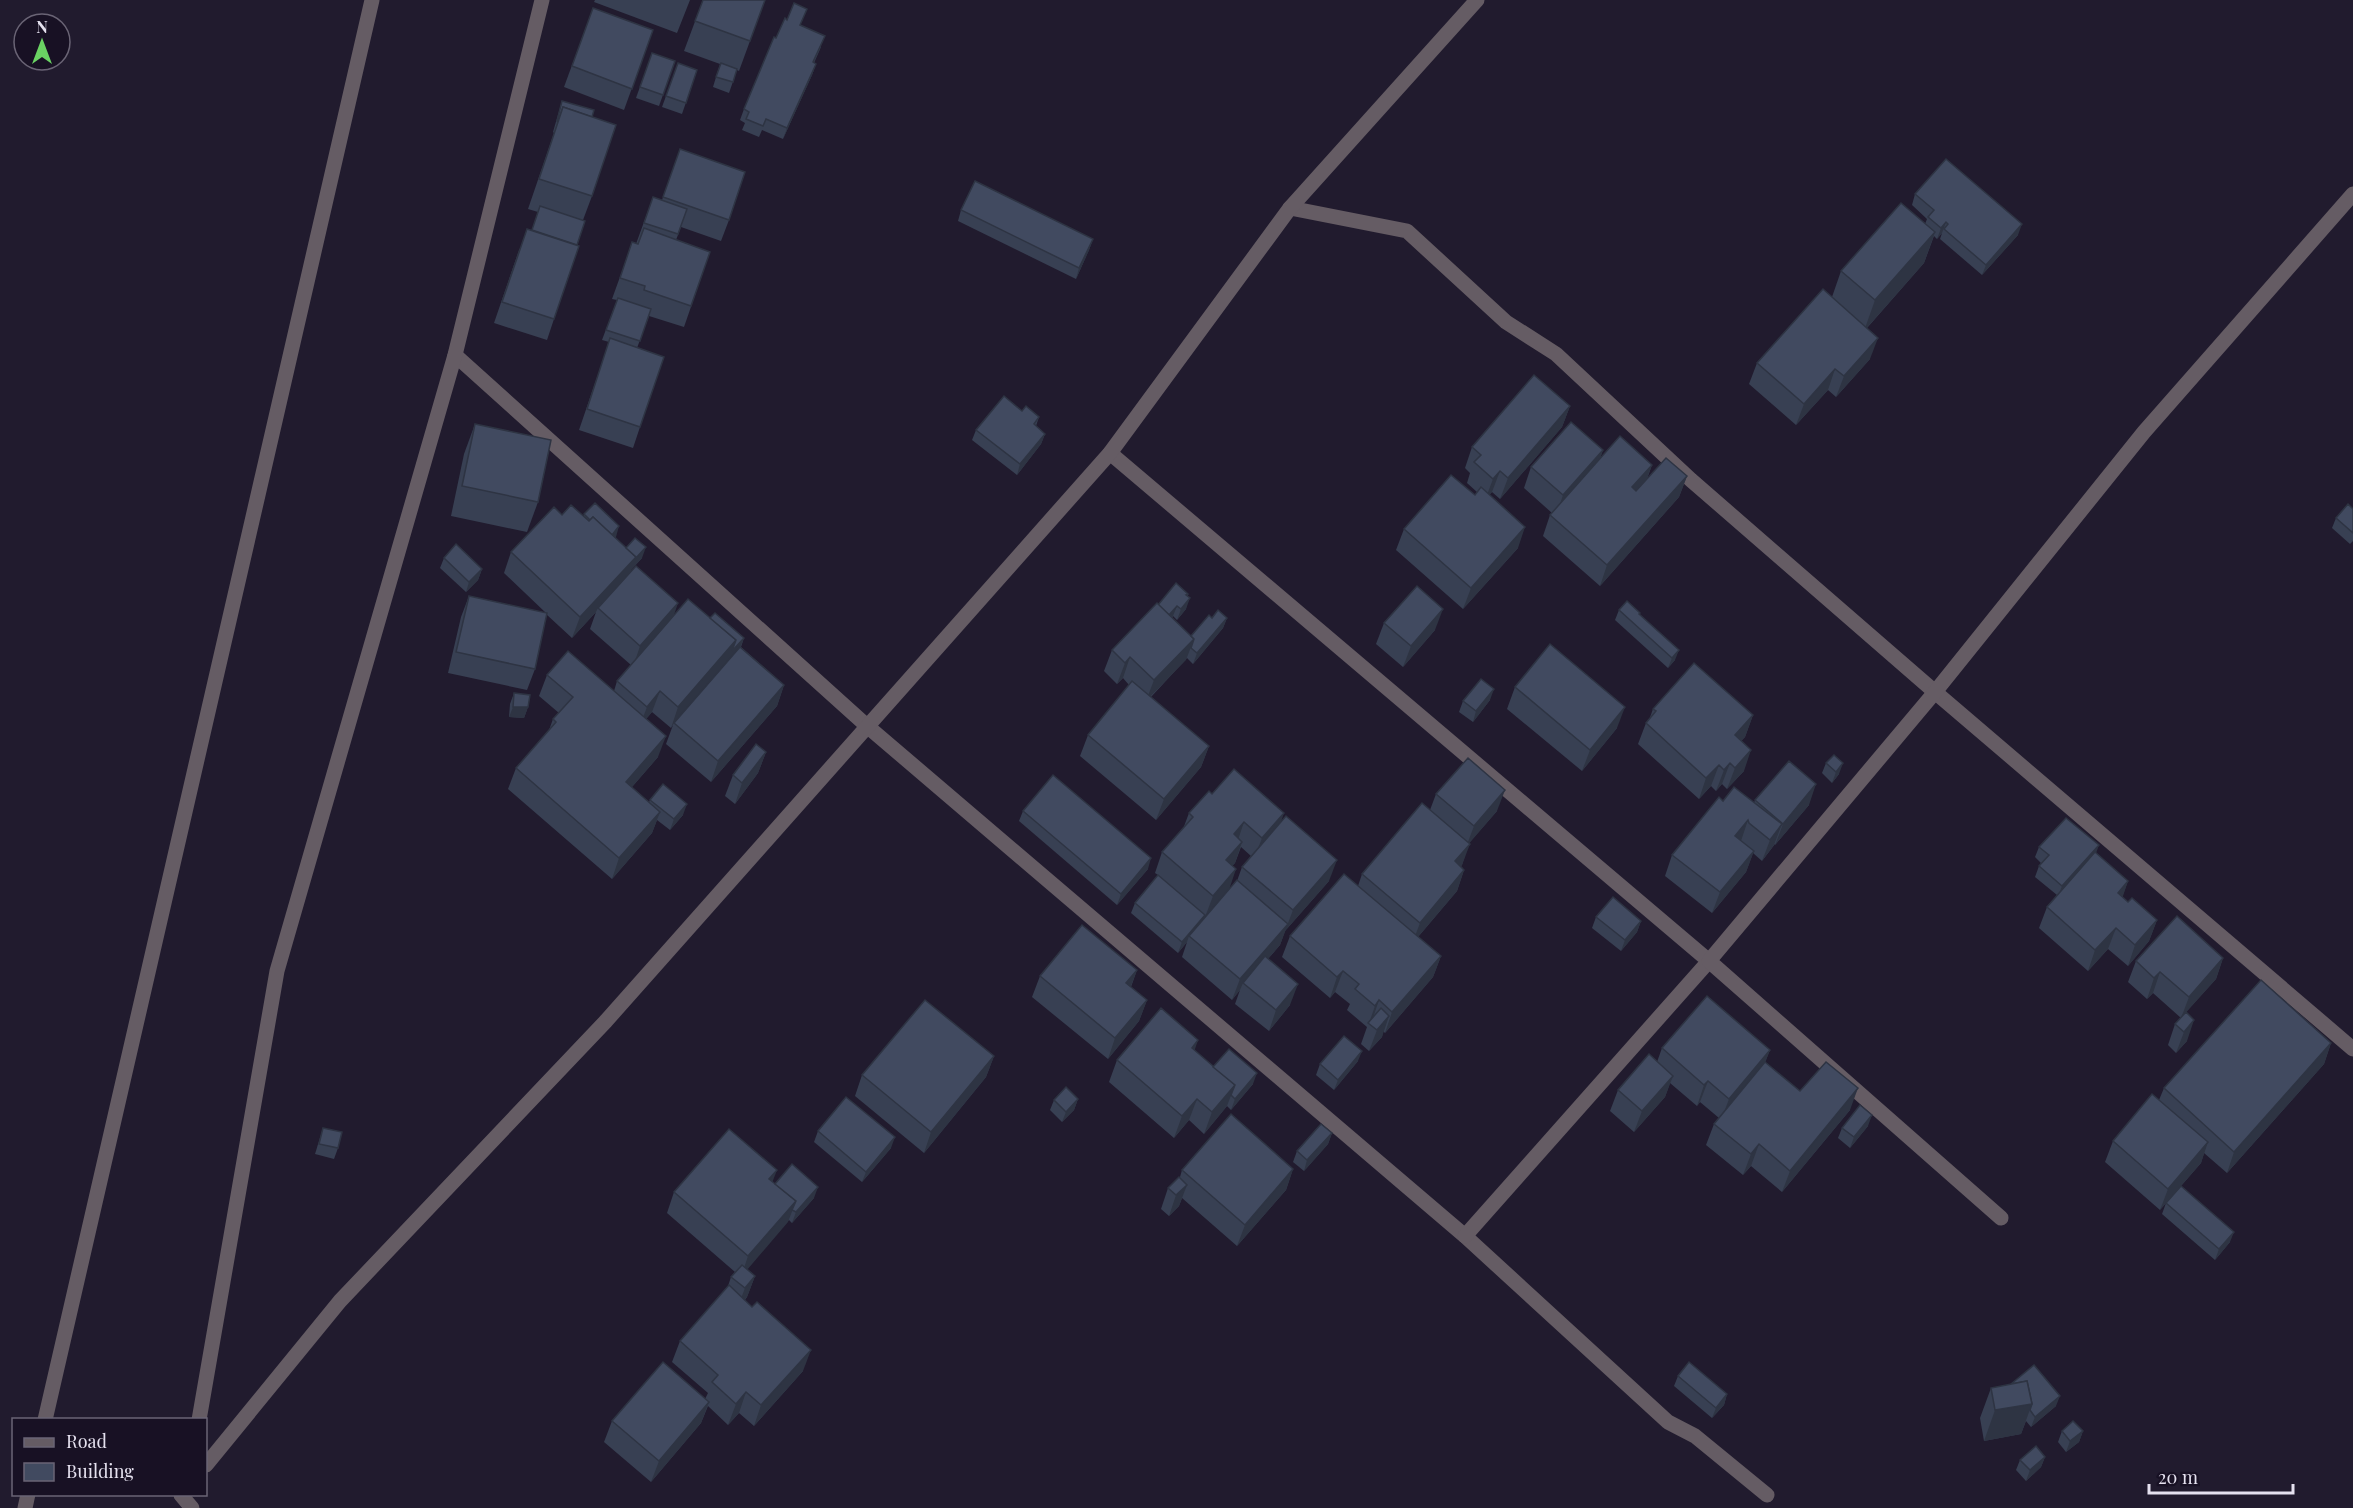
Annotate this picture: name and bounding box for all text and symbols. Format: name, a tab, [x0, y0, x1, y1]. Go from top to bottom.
north arrow	[12, 12, 72, 72]
text: N	[36, 16, 48, 37]
legend	[12, 1418, 207, 1496]
text: Road	[66, 1429, 107, 1453]
scale bar	[2149, 1457, 2293, 1495]
text: Building	[66, 1459, 134, 1483]
text: 20 m	[2158, 1465, 2198, 1489]

